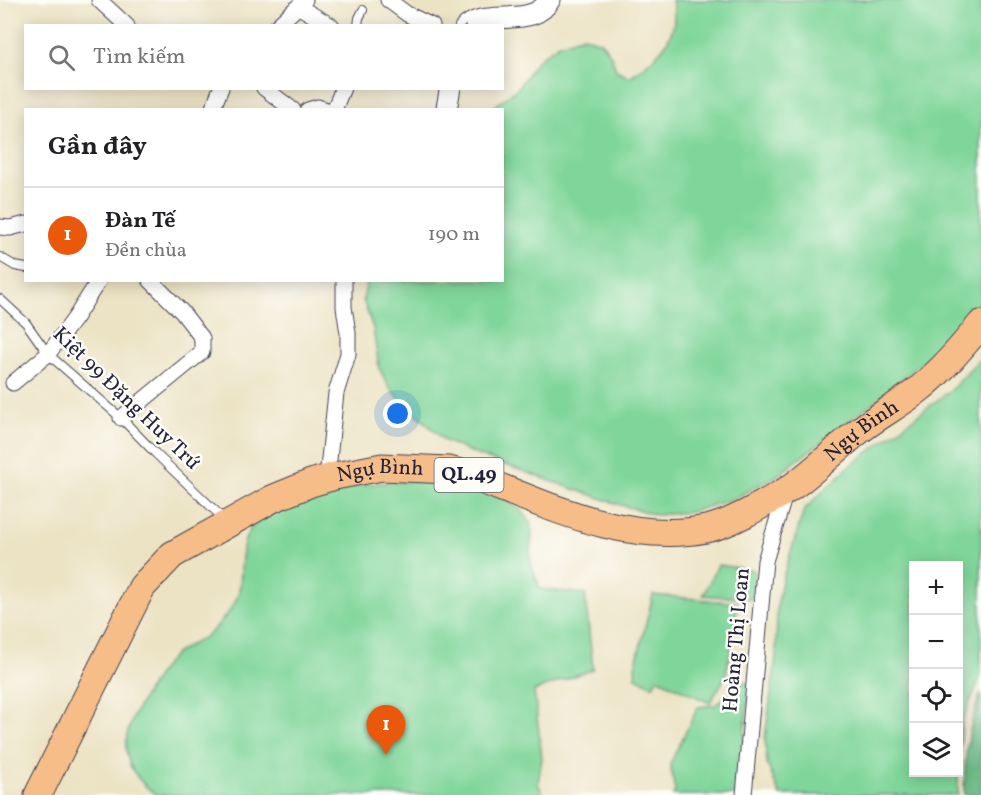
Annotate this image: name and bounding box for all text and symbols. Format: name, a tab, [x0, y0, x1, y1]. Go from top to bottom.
search box	[24, 24, 504, 90]
icon: search	[45, 41, 78, 74]
text: Tìm kiếm	[93, 42, 186, 73]
text: Gần đây	[48, 129, 147, 165]
text: Đàn Tế	[105, 206, 176, 237]
text: 1	[63, 221, 72, 249]
text: 190 m	[428, 221, 480, 249]
text: Đền chùa	[105, 237, 187, 265]
street label: Kiệt 99 Đặng Huy Trứ	[46, 321, 206, 477]
street label: Ngự Bình	[818, 393, 905, 469]
your location	[383, 399, 412, 428]
street label: Ngự Bình	[334, 452, 424, 490]
road number: QL.49	[434, 458, 504, 492]
map controls	[909, 561, 963, 777]
button: +	[909, 561, 963, 615]
street label: Hoàng Thị Loan	[716, 566, 758, 714]
button: −	[909, 615, 963, 669]
button: locate	[909, 669, 963, 723]
pin: 1	[366, 706, 406, 755]
button: layers	[909, 723, 963, 777]

